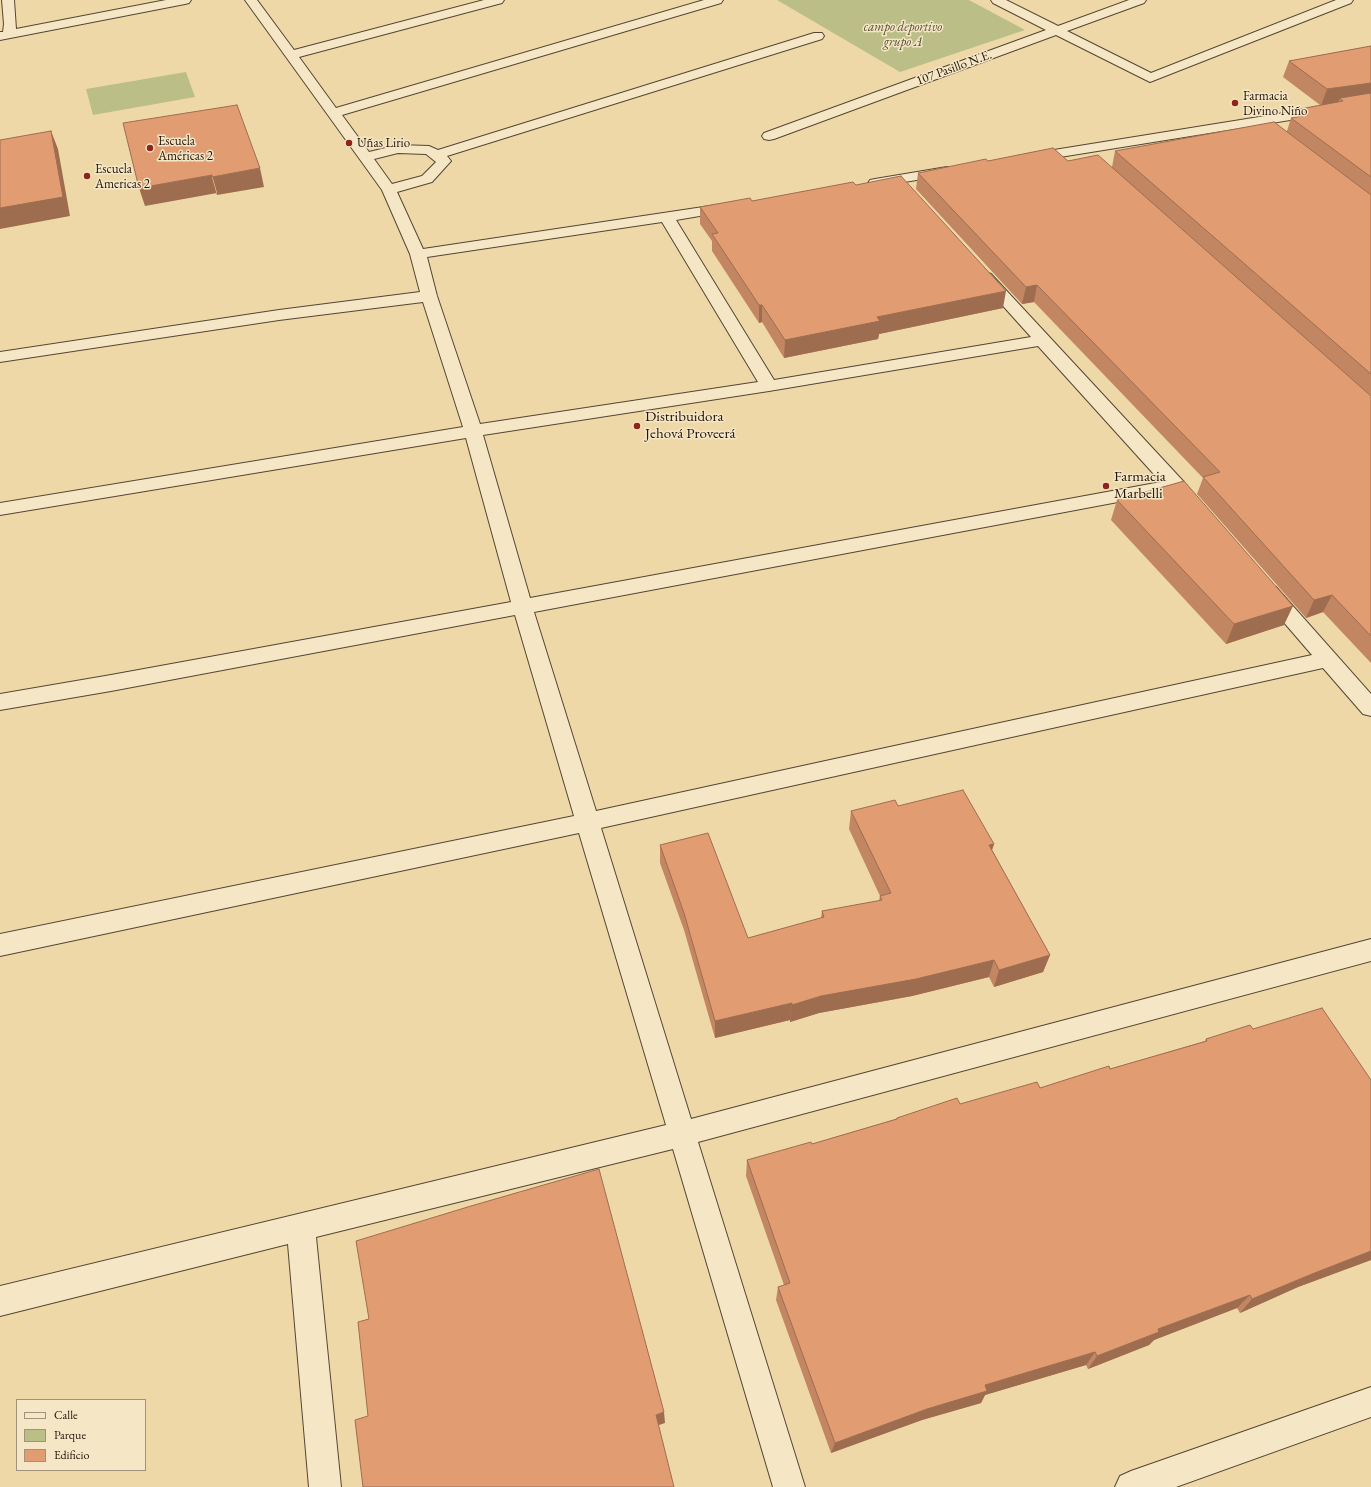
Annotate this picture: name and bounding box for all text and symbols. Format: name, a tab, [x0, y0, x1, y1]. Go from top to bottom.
park label: campo deportivo grupo A	[864, 19, 942, 50]
street label: 107 Pasillo N.E.	[914, 47, 994, 89]
place label: Farmacia Divino Niño	[1243, 88, 1308, 119]
marker: Farmacia Divino Niño	[1230, 98, 1240, 108]
place label: Escuela Américas 2	[158, 133, 213, 164]
place label: Uñas Lirio	[357, 135, 410, 151]
marker: Uñas Lirio	[344, 138, 354, 148]
marker: Escuela Américas 2	[145, 143, 155, 153]
place label: Escuela Americas 2	[95, 161, 150, 192]
marker: Escuela Americas 2	[82, 171, 92, 181]
place label: Distribuidora Jehová Proveerá	[645, 408, 735, 443]
marker: Distribuidora Jehová Proveerá	[632, 421, 642, 431]
place label: Farmacia Marbelli	[1114, 468, 1166, 503]
marker: Farmacia Marbelli	[1101, 481, 1111, 491]
legend	[16, 1399, 146, 1471]
text: Calle	[54, 1407, 78, 1423]
text: Parque	[54, 1427, 86, 1443]
text: Edificio	[54, 1447, 89, 1463]

